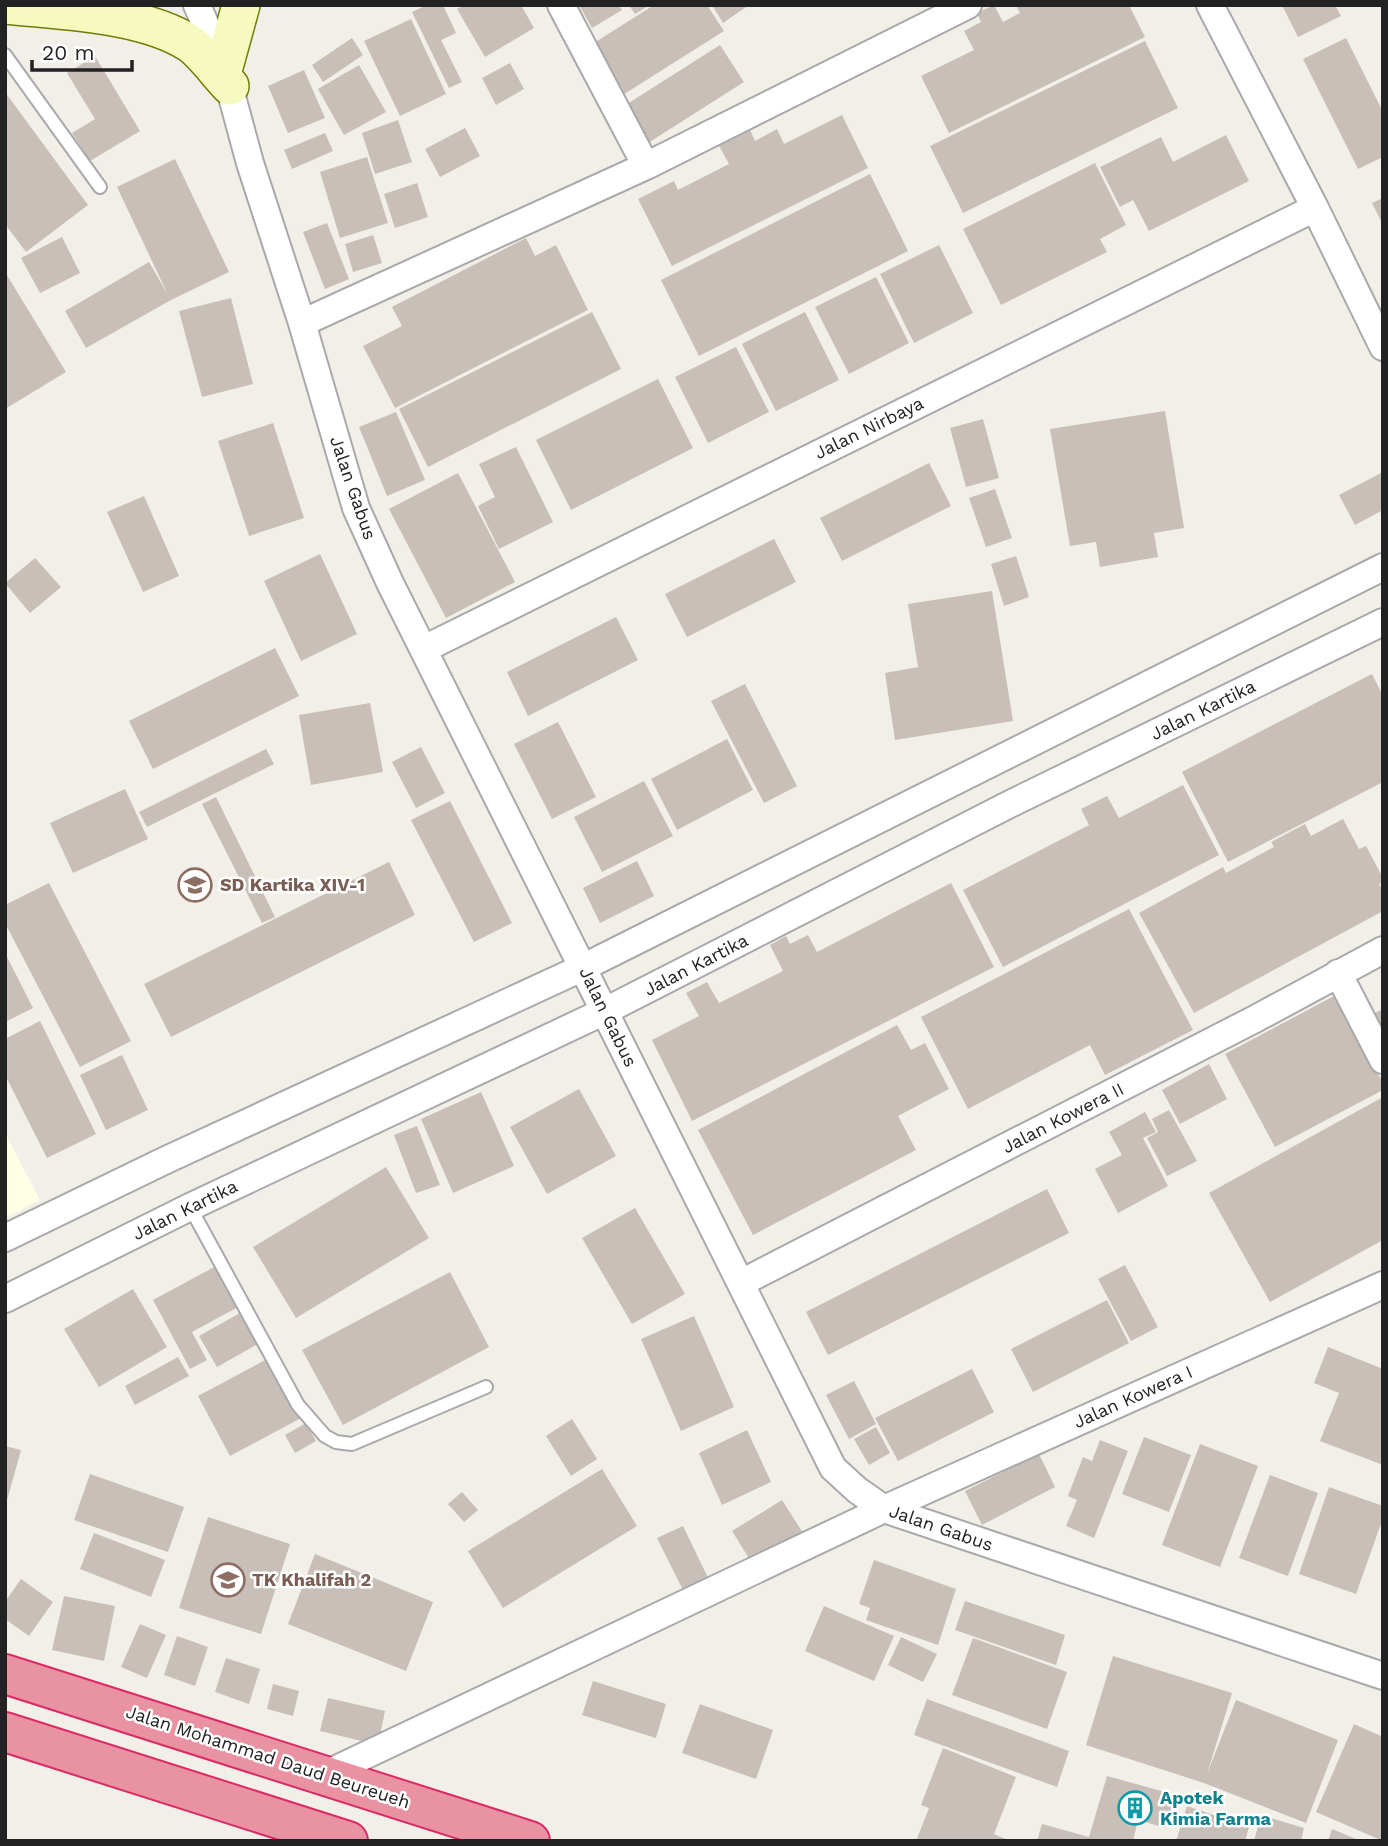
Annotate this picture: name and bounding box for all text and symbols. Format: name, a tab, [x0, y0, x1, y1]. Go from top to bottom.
scale bar	[32, 28, 131, 72]
text: 20 m	[42, 40, 94, 65]
street label: Jalan Nirbaya	[811, 392, 927, 463]
street label: Jalan Gabus	[326, 433, 381, 542]
street label: Jalan Kartika	[1147, 675, 1259, 744]
school or university icon: SD Kartika XIV-1	[176, 866, 214, 904]
place label: SD Kartika XIV-1	[220, 874, 365, 895]
street label: Jalan Kartika	[640, 929, 751, 1000]
street label: Jalan Gabus	[575, 964, 642, 1070]
street label: Jalan Kowera II	[999, 1078, 1127, 1157]
street label: Jalan Kartika	[129, 1175, 241, 1244]
street label: Jalan Kowera I	[1070, 1361, 1196, 1432]
street label: Jalan Gabus	[887, 1500, 996, 1555]
school or university icon: TK Khalifah 2	[209, 1561, 247, 1599]
place label: TK Khalifah 2	[252, 1569, 371, 1590]
street label: Jalan Mohammad Daud Beureueh	[124, 1701, 413, 1812]
place label: Apotek Kimia Farma	[1160, 1787, 1272, 1829]
building icon: Apotek Kimia Farma	[1116, 1789, 1154, 1827]

